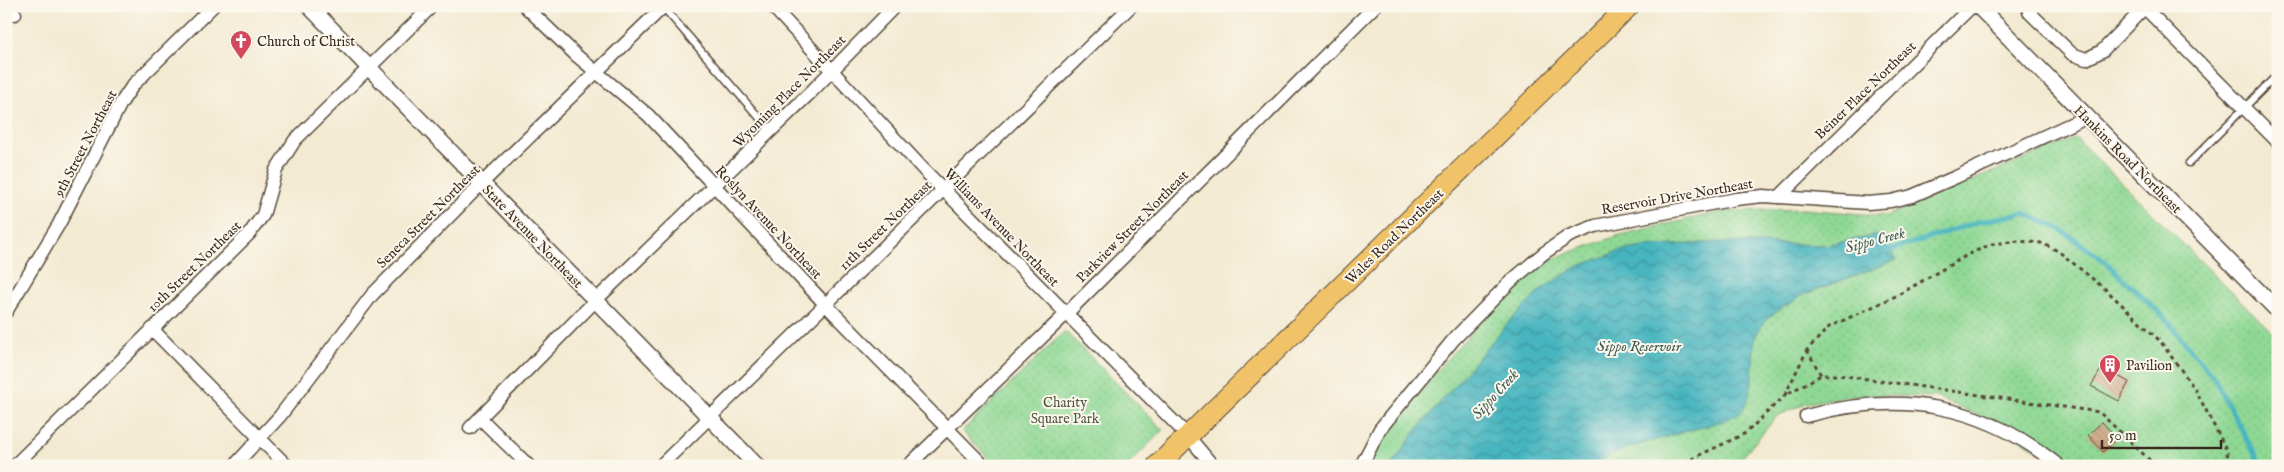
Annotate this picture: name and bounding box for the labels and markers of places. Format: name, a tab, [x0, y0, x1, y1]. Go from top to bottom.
church icon: Church of Christ	[229, 29, 253, 60]
place label: Church of Christ	[257, 33, 355, 51]
building icon: Pavilion	[2098, 353, 2122, 384]
place label: Pavilion	[2126, 357, 2173, 375]

